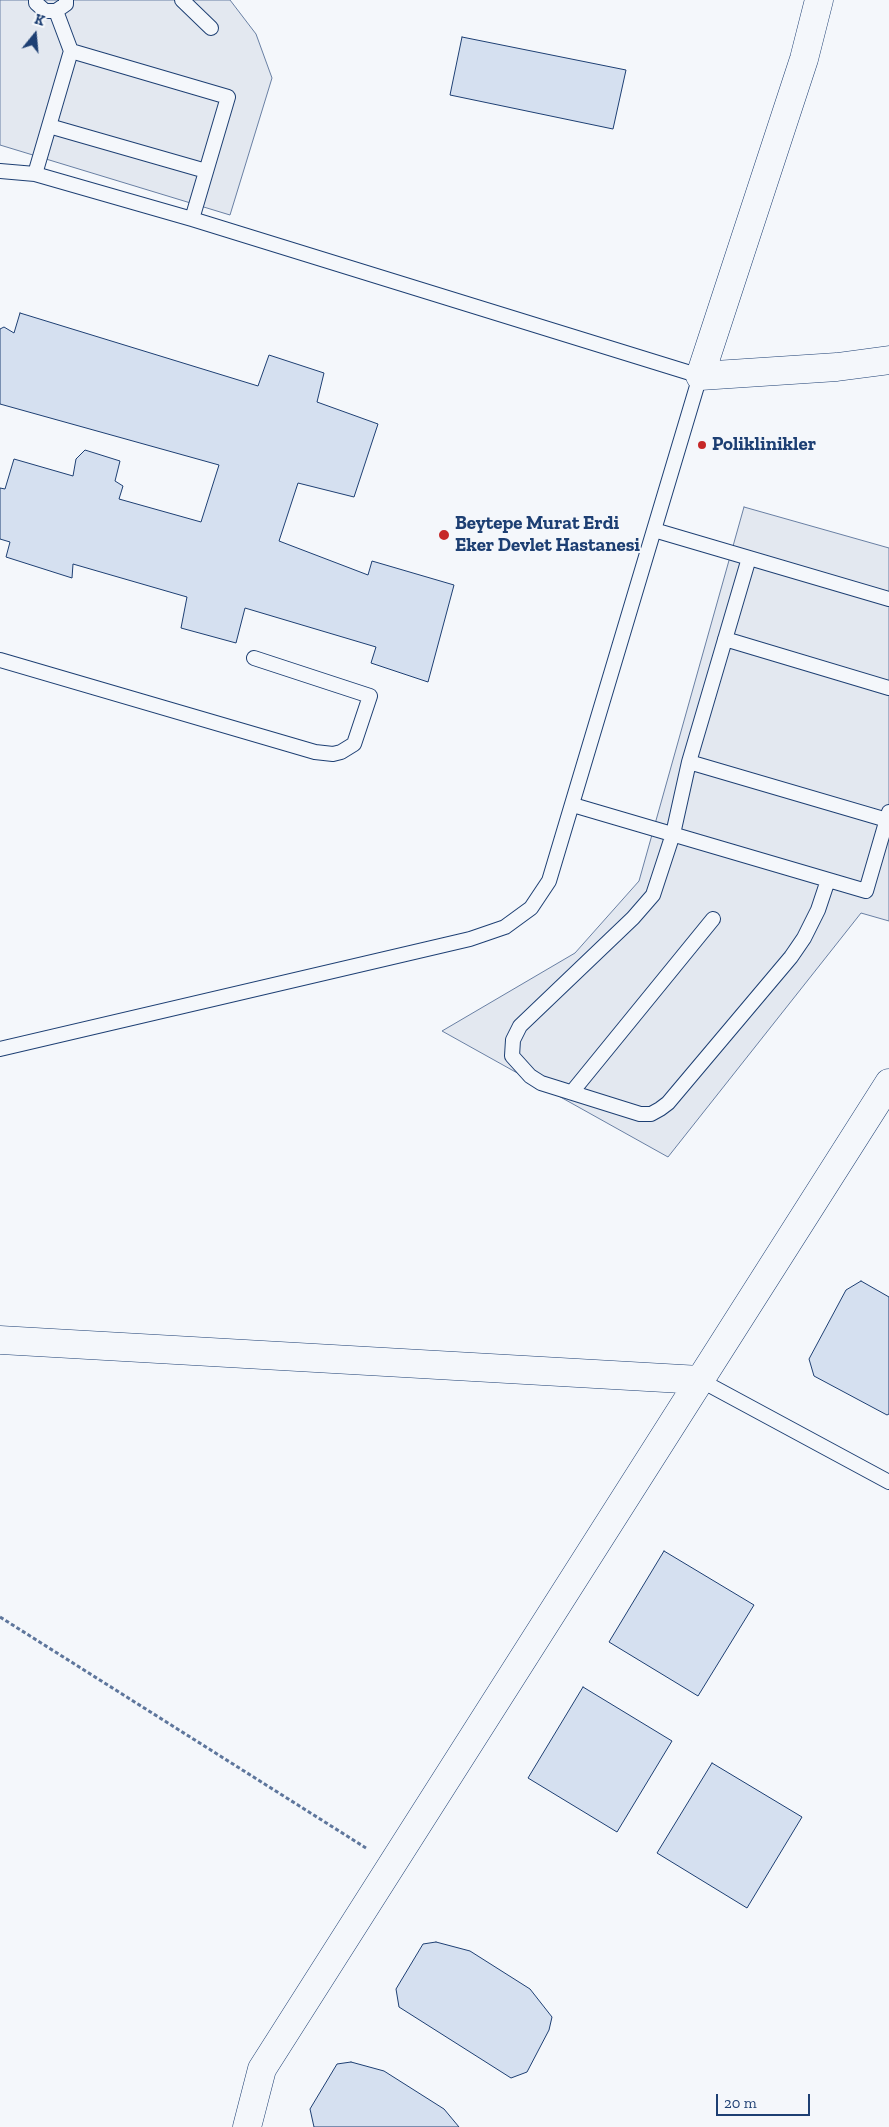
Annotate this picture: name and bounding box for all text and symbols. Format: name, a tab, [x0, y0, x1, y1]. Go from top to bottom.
north arrow	[10, 10, 60, 60]
text: K	[33, 11, 47, 30]
place label: Poliklinikler	[712, 434, 816, 456]
marker: Poliklinikler	[696, 439, 708, 451]
place label: Beytepe Murat Erdi Eker Devlet Hastanesi	[455, 513, 640, 557]
marker: Beytepe Murat Erdi Eker Devlet Hastanesi	[437, 528, 451, 542]
scale bar	[719, 2084, 813, 2116]
text: 20 m	[724, 2094, 757, 2112]

